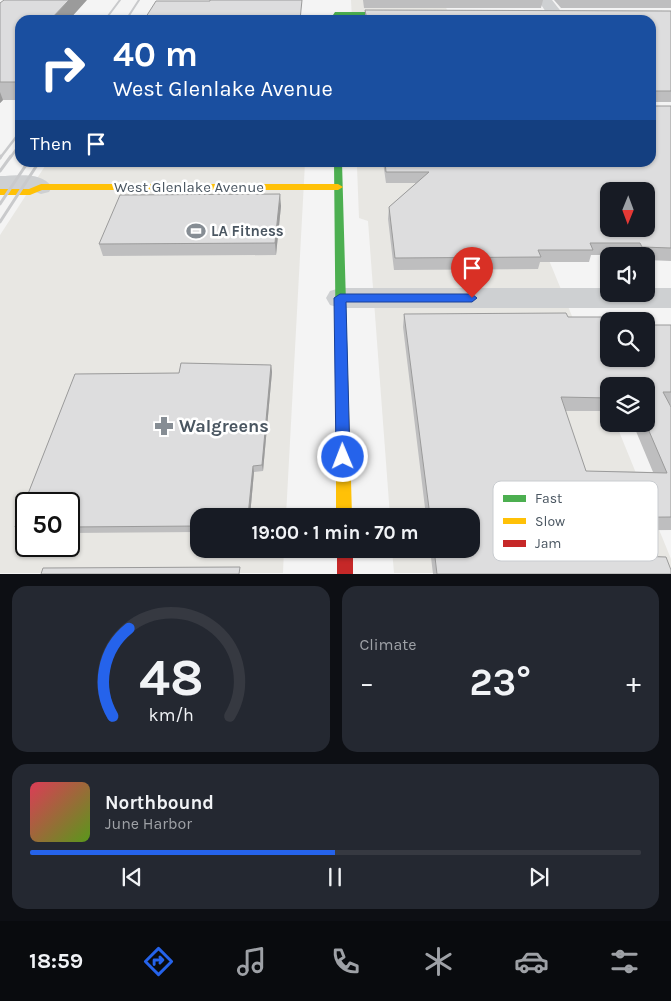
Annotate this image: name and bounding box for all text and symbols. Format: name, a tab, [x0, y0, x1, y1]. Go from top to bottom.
text: 40 m	[113, 34, 198, 75]
icon: right	[30, 35, 95, 100]
text: West Glenlake Avenue	[113, 76, 333, 102]
icon: arrive	[82, 130, 110, 158]
text: Then	[30, 133, 72, 155]
street label: West Glenlake Avenue	[114, 178, 264, 196]
north arrow	[600, 182, 655, 238]
map controls	[600, 182, 655, 432]
sports icon: LA Fitness	[185, 220, 207, 242]
place label: LA Fitness	[211, 222, 284, 240]
pin	[451, 247, 493, 298]
button: sound	[600, 247, 655, 302]
icon: arrive	[458, 254, 486, 282]
button: search	[600, 312, 655, 367]
button: layers	[600, 377, 655, 432]
pharmacy icon: Walgreens	[153, 415, 175, 437]
place label: Walgreens	[179, 415, 269, 437]
position arrow	[316, 430, 368, 482]
legend	[493, 481, 658, 561]
text: Fast	[535, 490, 562, 507]
speed limit sign: 50	[15, 492, 80, 557]
text: Slow	[535, 513, 565, 530]
text: 19:00 · 1 min · 70 m	[252, 522, 418, 544]
text: Jam	[535, 535, 561, 552]
text: Climate	[360, 635, 417, 654]
text: 48	[138, 647, 203, 708]
text: 23°	[470, 660, 531, 705]
text: −	[360, 666, 374, 699]
text: +	[626, 666, 641, 699]
text: km/h	[148, 705, 193, 726]
text: Northbound	[105, 792, 214, 814]
text: June Harbor	[105, 814, 192, 833]
icon: previous	[118, 863, 146, 891]
icon: pause	[321, 863, 349, 891]
icon: next	[525, 863, 553, 891]
icon: directions	[141, 944, 176, 979]
icon: music	[234, 944, 269, 979]
icon: phone	[328, 944, 363, 979]
icon: climate	[421, 944, 456, 979]
icon: car	[514, 944, 549, 979]
icon: filters	[607, 944, 642, 979]
text: 18:59	[29, 948, 83, 974]

